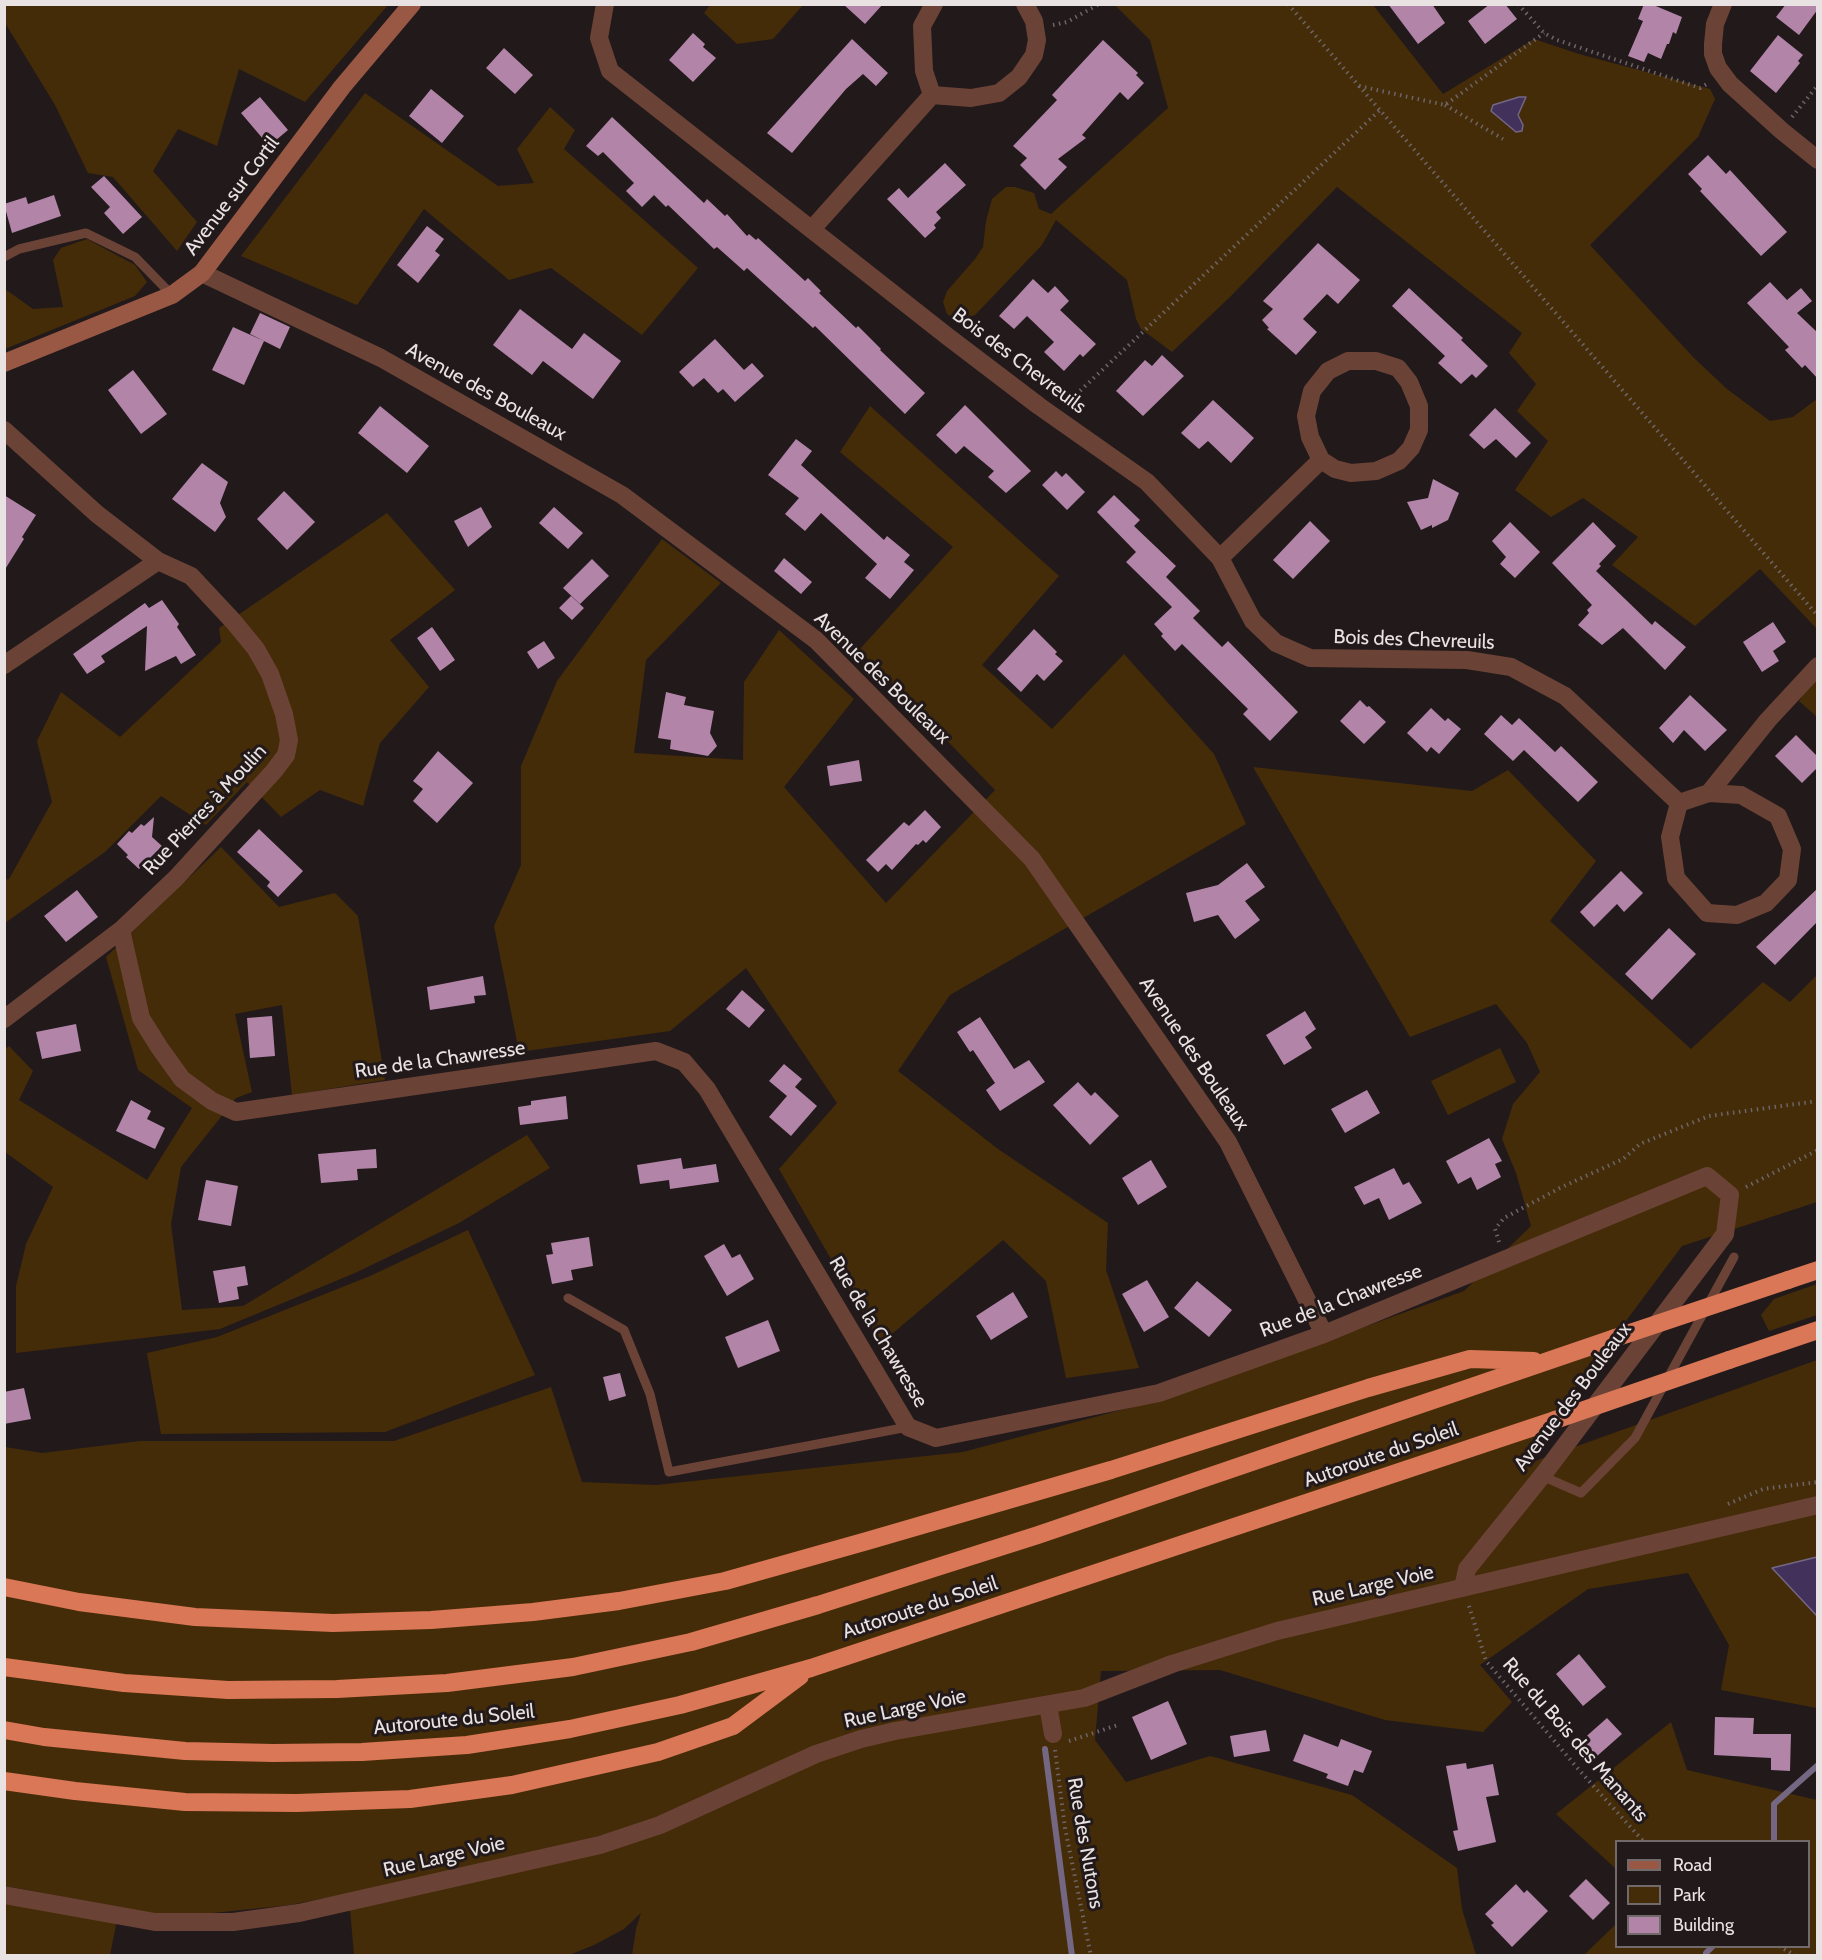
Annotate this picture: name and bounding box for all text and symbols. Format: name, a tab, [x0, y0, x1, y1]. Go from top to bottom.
street label: Avenue sur Cortil	[180, 132, 284, 260]
street label: Bois des Chevreuils	[947, 303, 1091, 419]
street label: Avenue des Bouleaux	[402, 338, 570, 446]
street label: Avenue des Bouleaux	[809, 607, 955, 749]
street label: Bois des Chevreuils	[1333, 625, 1495, 655]
street label: Rue Pierres à Moulin	[138, 740, 272, 880]
street label: Avenue des Bouleaux	[1134, 973, 1254, 1135]
street label: Rue de la Chawresse	[353, 1036, 527, 1084]
street label: Rue de la Chawresse	[823, 1252, 933, 1412]
street label: Rue de la Chawresse	[1257, 1259, 1425, 1343]
street label: Avenue des Bouleaux	[1509, 1318, 1637, 1476]
street label: Autoroute du Soleil	[1301, 1417, 1461, 1493]
street label: Rue Large Voie	[1310, 1560, 1436, 1612]
street label: Autoroute du Soleil	[839, 1572, 1001, 1644]
street label: Rue du Bois des Manants	[1497, 1653, 1653, 1827]
street label: Rue Large Voie	[842, 1684, 968, 1734]
street label: Autoroute du Soleil	[372, 1700, 536, 1740]
street label: Rue des Nutons	[1062, 1776, 1108, 1910]
street label: Rue Large Voie	[381, 1831, 507, 1883]
legend	[1615, 1840, 1810, 1948]
text: Road	[1673, 1854, 1712, 1876]
text: Park	[1673, 1884, 1705, 1906]
text: Building	[1673, 1914, 1734, 1936]

